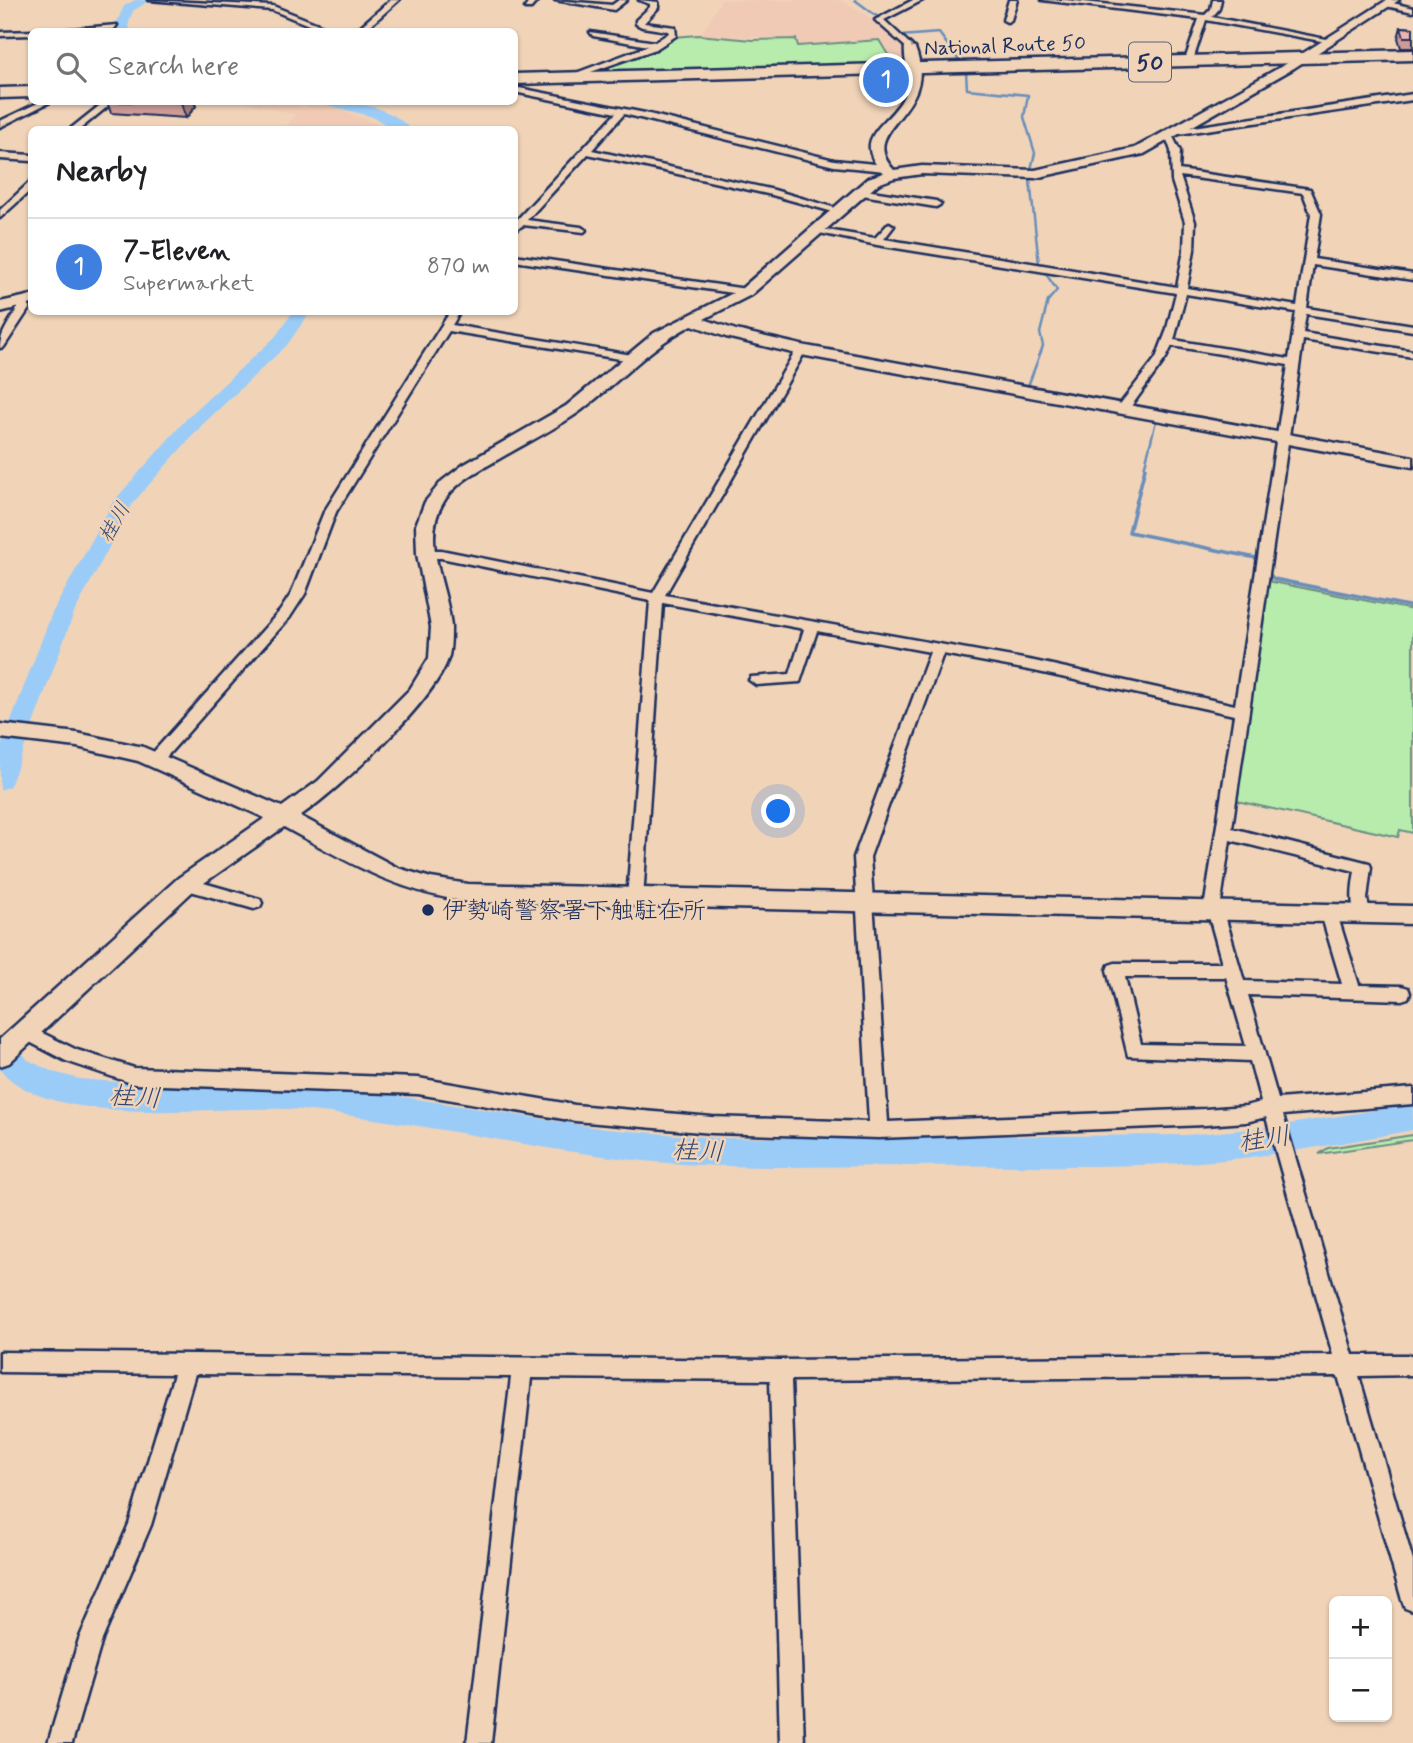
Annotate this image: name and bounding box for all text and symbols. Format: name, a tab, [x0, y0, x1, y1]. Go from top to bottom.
search box	[28, 28, 518, 105]
street label: National Route 50	[924, 29, 1087, 63]
road number: 50	[1129, 43, 1171, 82]
icon: search	[52, 48, 90, 86]
text: Search here	[108, 50, 239, 84]
pin: 1	[863, 54, 909, 106]
text: Nearby	[56, 152, 147, 191]
text: 7-Eleven	[123, 235, 230, 269]
text: 1	[74, 252, 84, 282]
text: 870 m	[427, 252, 490, 282]
text: Supermarket	[123, 269, 254, 299]
water label: 桂川	[92, 497, 137, 548]
your location	[761, 794, 795, 828]
place label: 伊勢崎警察署下触駐在所	[442, 896, 706, 927]
marker: 伊勢崎警察署下触駐在所	[420, 902, 436, 918]
water label: 桂川	[108, 1079, 162, 1117]
water label: 桂川	[1236, 1120, 1292, 1160]
water label: 桂川	[671, 1134, 725, 1170]
map controls	[1329, 1596, 1392, 1722]
button: +	[1329, 1596, 1392, 1659]
button: −	[1329, 1659, 1392, 1722]

